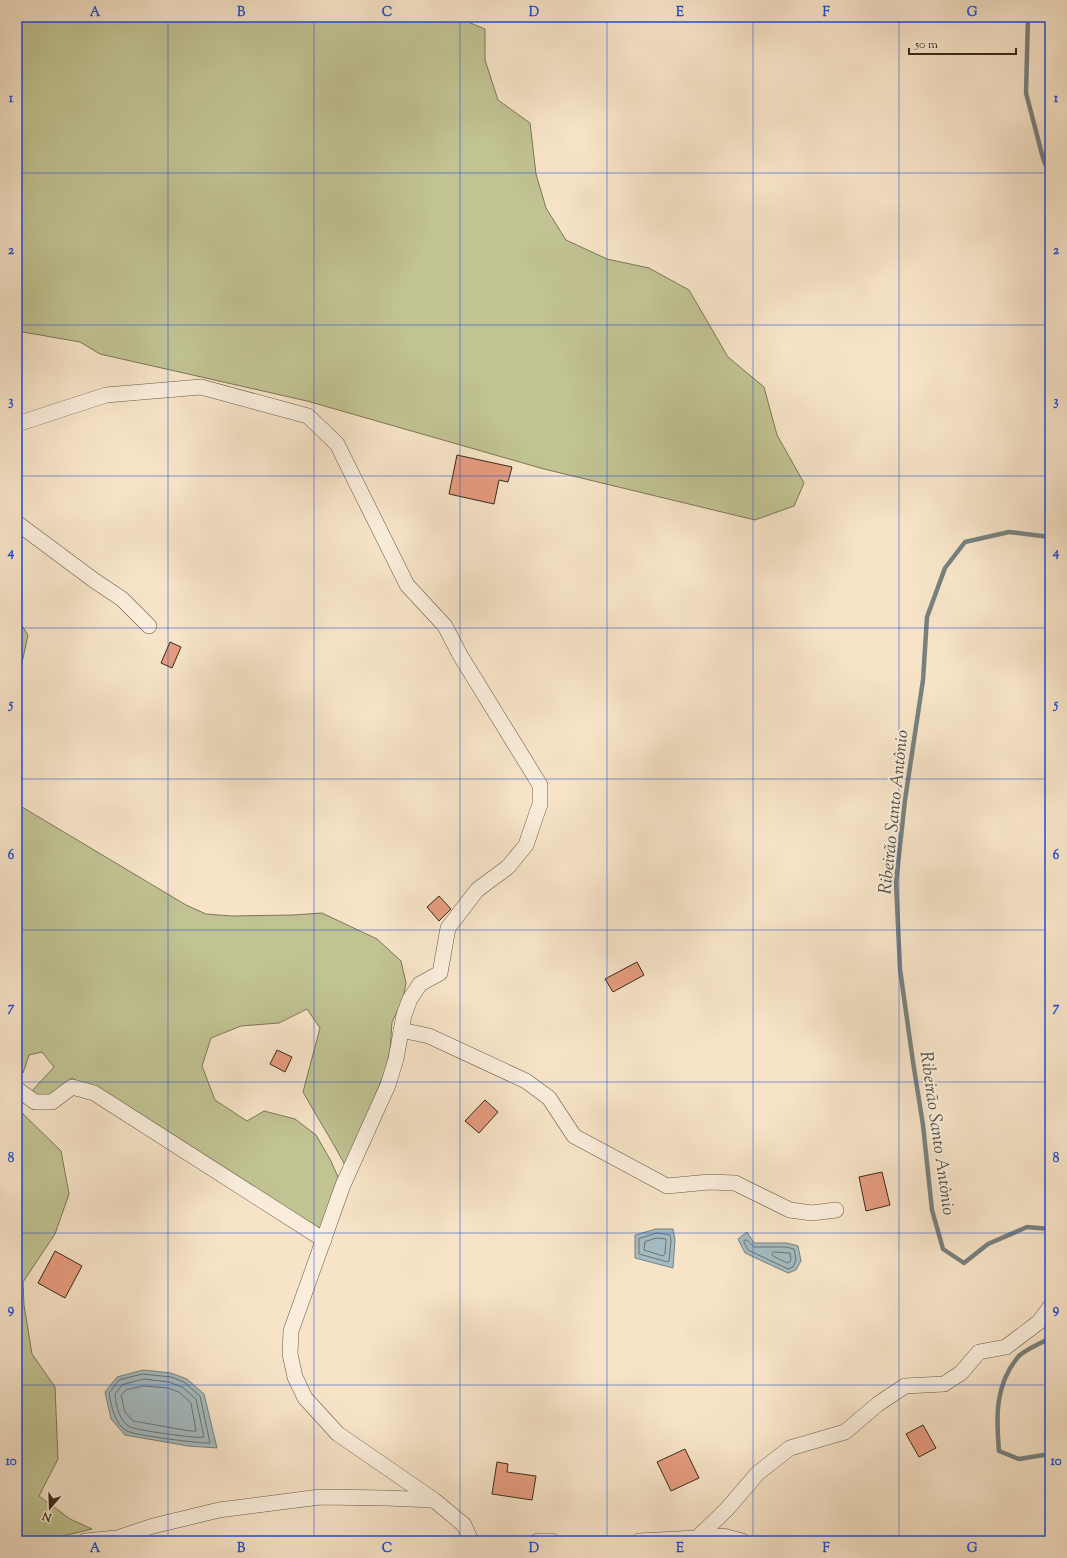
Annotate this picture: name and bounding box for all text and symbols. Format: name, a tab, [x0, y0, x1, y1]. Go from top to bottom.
text: A	[90, 4, 101, 22]
text: B	[237, 4, 246, 22]
text: C	[382, 4, 392, 22]
text: D	[529, 4, 539, 22]
text: E	[676, 4, 684, 22]
text: F	[822, 4, 830, 22]
text: G	[967, 4, 978, 22]
scale bar	[909, 30, 1016, 56]
text: 50 m	[914, 36, 938, 54]
text: 1	[9, 90, 14, 108]
text: 1	[1054, 90, 1059, 108]
text: 2	[8, 242, 15, 260]
text: 2	[1053, 242, 1060, 260]
text: 3	[8, 393, 14, 411]
text: 3	[1053, 393, 1059, 411]
text: 4	[7, 544, 15, 562]
text: 4	[1052, 544, 1060, 562]
text: 5	[8, 696, 14, 714]
text: 5	[1053, 696, 1059, 714]
water label: Ribeirão Santo Antônio	[873, 729, 917, 896]
text: 6	[8, 847, 15, 865]
text: 6	[1053, 847, 1060, 865]
text: 7	[8, 999, 15, 1017]
text: 7	[1053, 999, 1060, 1017]
water label: Ribeirão Santo Antônio	[912, 1050, 960, 1217]
text: 8	[8, 1150, 15, 1168]
text: 8	[1053, 1150, 1060, 1168]
text: 9	[8, 1301, 15, 1319]
text: 9	[1053, 1301, 1060, 1319]
text: 10	[5, 1453, 17, 1471]
text: 10	[1050, 1453, 1062, 1471]
north arrow	[30, 1488, 70, 1528]
text: N	[40, 1507, 55, 1526]
text: A	[90, 1540, 101, 1558]
text: B	[237, 1540, 246, 1558]
text: C	[382, 1540, 392, 1558]
text: D	[529, 1540, 539, 1558]
text: E	[676, 1540, 684, 1558]
text: F	[822, 1540, 830, 1558]
text: G	[967, 1540, 978, 1558]

